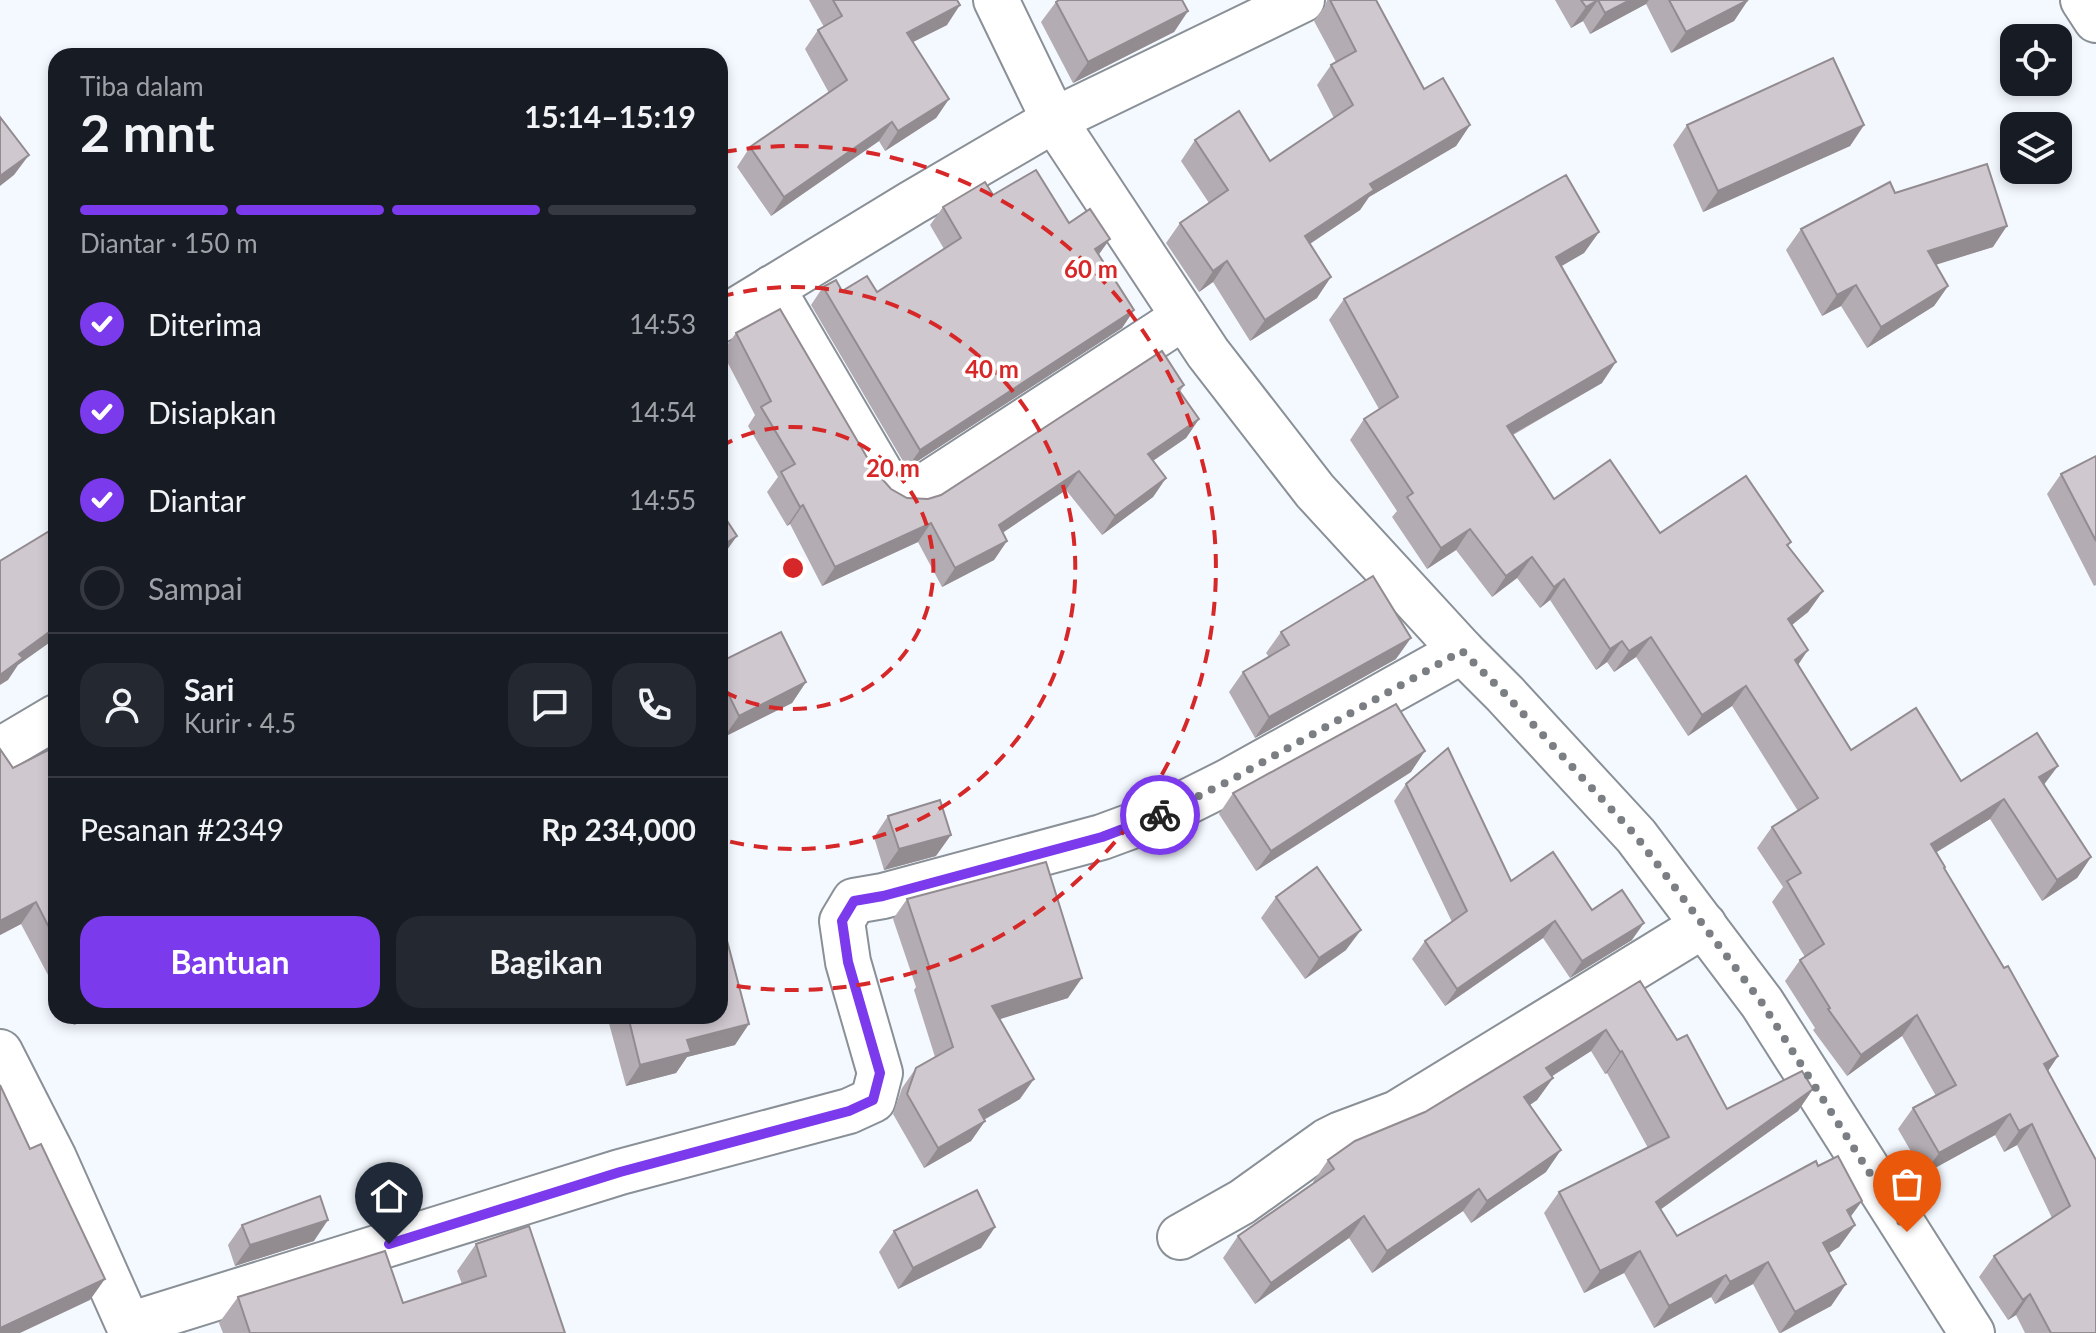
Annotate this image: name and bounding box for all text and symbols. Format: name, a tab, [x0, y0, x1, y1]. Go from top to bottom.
map controls	[2000, 24, 2072, 184]
button: locate	[2000, 24, 2072, 96]
text: Tiba dalam	[80, 70, 204, 102]
text: 15:14–15:19	[524, 98, 696, 134]
text: 2 mnt	[80, 101, 215, 163]
button: layers	[2000, 112, 2072, 184]
text: Diantar · 150 m	[80, 227, 258, 259]
text: 60 m	[1064, 254, 1118, 283]
icon: check	[80, 302, 124, 346]
text: Diterima	[148, 306, 262, 342]
text: 14:53	[629, 308, 696, 340]
text: 40 m	[965, 354, 1019, 383]
icon: check	[80, 390, 124, 434]
text: Disiapkan	[148, 394, 277, 430]
text: 14:54	[629, 396, 696, 428]
text: 20 m	[866, 453, 920, 482]
icon: check	[80, 478, 124, 522]
text: Diantar	[148, 482, 246, 518]
text: 14:55	[629, 484, 696, 516]
centre of rings	[779, 554, 807, 582]
text: Sampai	[148, 570, 243, 606]
button: person	[80, 663, 164, 747]
button: chat	[508, 663, 592, 747]
button: phone	[612, 663, 696, 747]
text: Sari	[184, 671, 234, 707]
text: Kurir · 4.5	[184, 707, 296, 739]
courier	[1120, 775, 1200, 855]
icon: bike	[1138, 793, 1182, 837]
text: Pesanan #2349	[80, 811, 284, 847]
text: Rp 234,000	[541, 811, 696, 847]
button: Bantuan	[80, 916, 380, 1008]
button: Bagikan	[396, 916, 696, 1008]
pin	[1873, 1150, 1941, 1232]
pin	[355, 1162, 423, 1244]
icon: bag	[1885, 1162, 1929, 1206]
icon: home	[367, 1174, 411, 1218]

